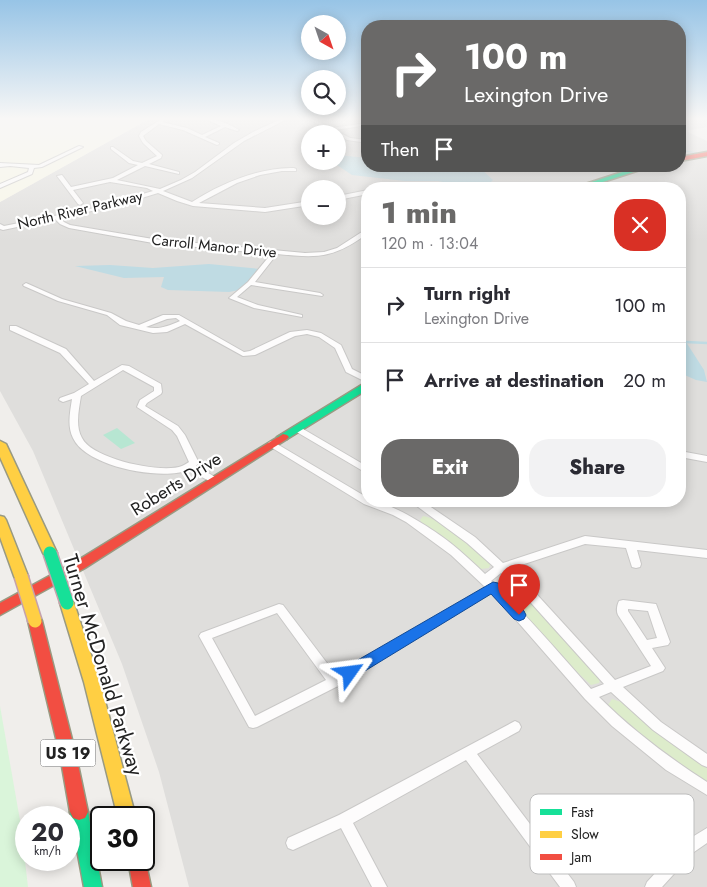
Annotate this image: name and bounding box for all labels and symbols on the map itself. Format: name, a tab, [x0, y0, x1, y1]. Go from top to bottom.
north arrow	[301, 15, 346, 60]
street label: North River Parkway	[15, 185, 145, 235]
street label: Carroll Manor Drive	[150, 228, 278, 264]
street label: Roberts Drive	[126, 446, 226, 522]
street label: Turner McDonald Parkway	[55, 551, 151, 780]
pin	[498, 564, 540, 615]
position arrow	[323, 646, 375, 698]
road number: US 19	[40, 740, 96, 766]
legend	[530, 794, 694, 874]
text: Fast	[571, 802, 594, 822]
speed limit sign: 30	[90, 806, 155, 871]
text: Slow	[571, 824, 599, 844]
text: Jam	[569, 847, 592, 867]

